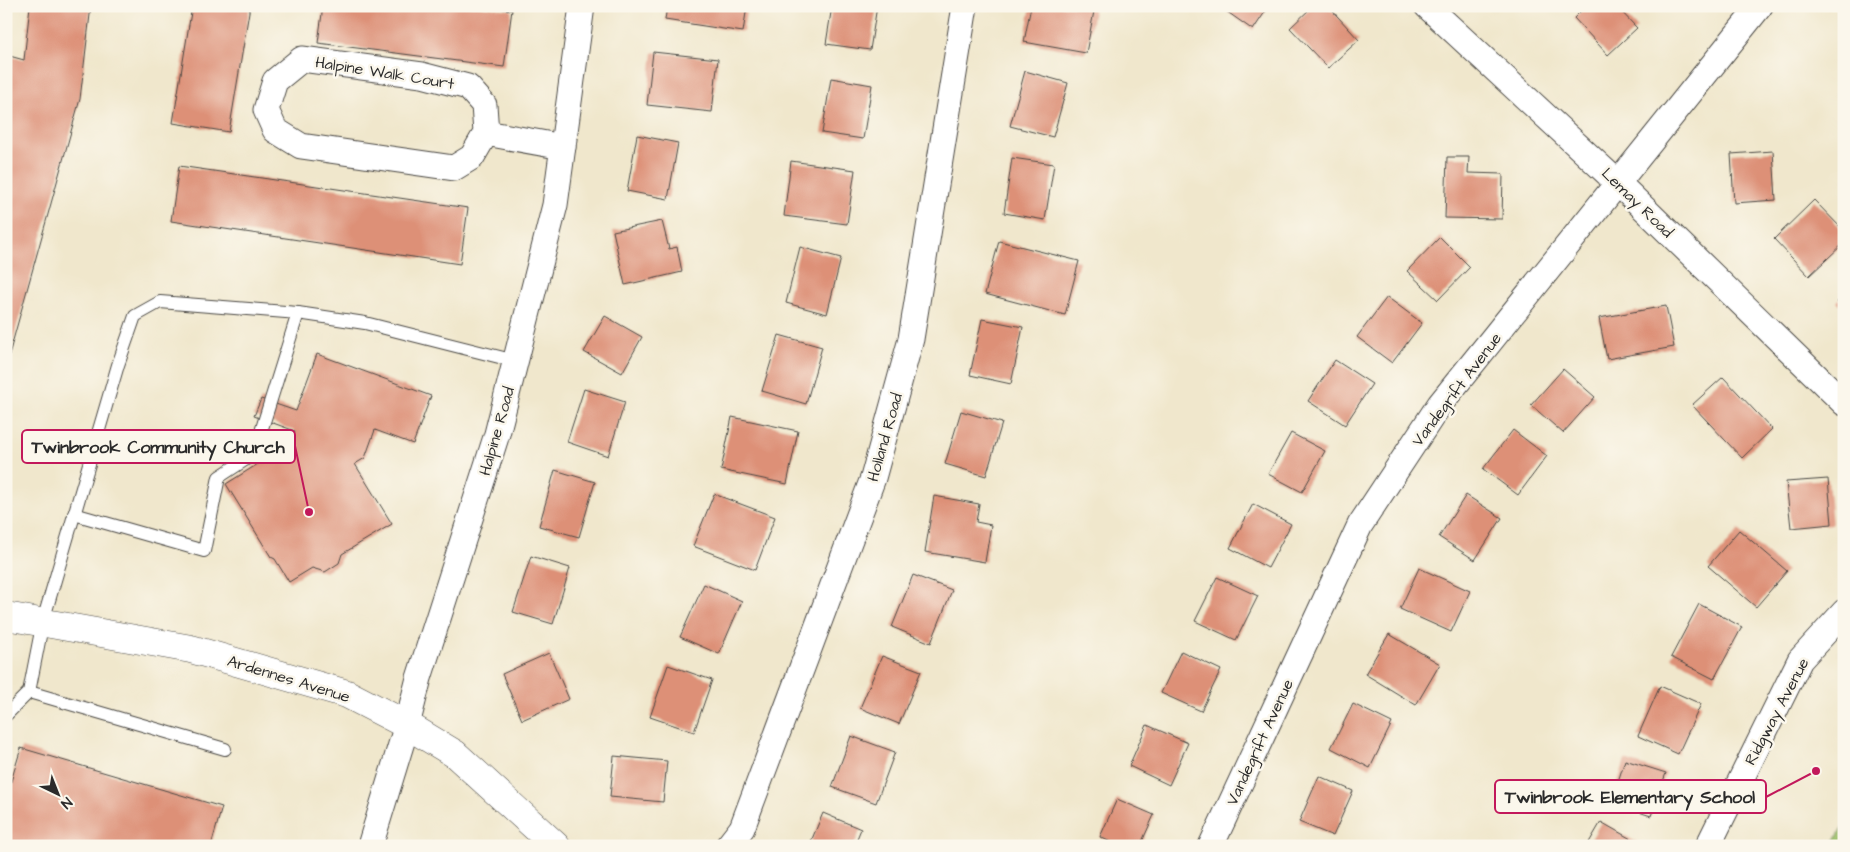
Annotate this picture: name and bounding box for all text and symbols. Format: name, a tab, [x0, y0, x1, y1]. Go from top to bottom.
street label: Halpine Walk Court	[314, 51, 456, 95]
street label: Lemay Road	[1596, 163, 1678, 243]
street label: Vandegrift Avenue	[1407, 328, 1508, 451]
street label: Halpine Road	[474, 384, 520, 478]
street label: Holland Road	[862, 390, 908, 484]
callout: Twinbrook Community Church	[22, 430, 295, 463]
text: Twinbrook Community Church	[30, 435, 286, 461]
street label: Ardennes Avenue	[225, 650, 353, 708]
street label: Ridgway Avenue	[1739, 654, 1815, 769]
street label: Vandegrift Avenue	[1221, 675, 1300, 810]
north arrow	[32, 770, 82, 820]
callout: Twinbrook Elementary School	[1495, 780, 1766, 813]
text: Twinbrook Elementary School	[1504, 785, 1755, 811]
text: N	[56, 792, 76, 813]

